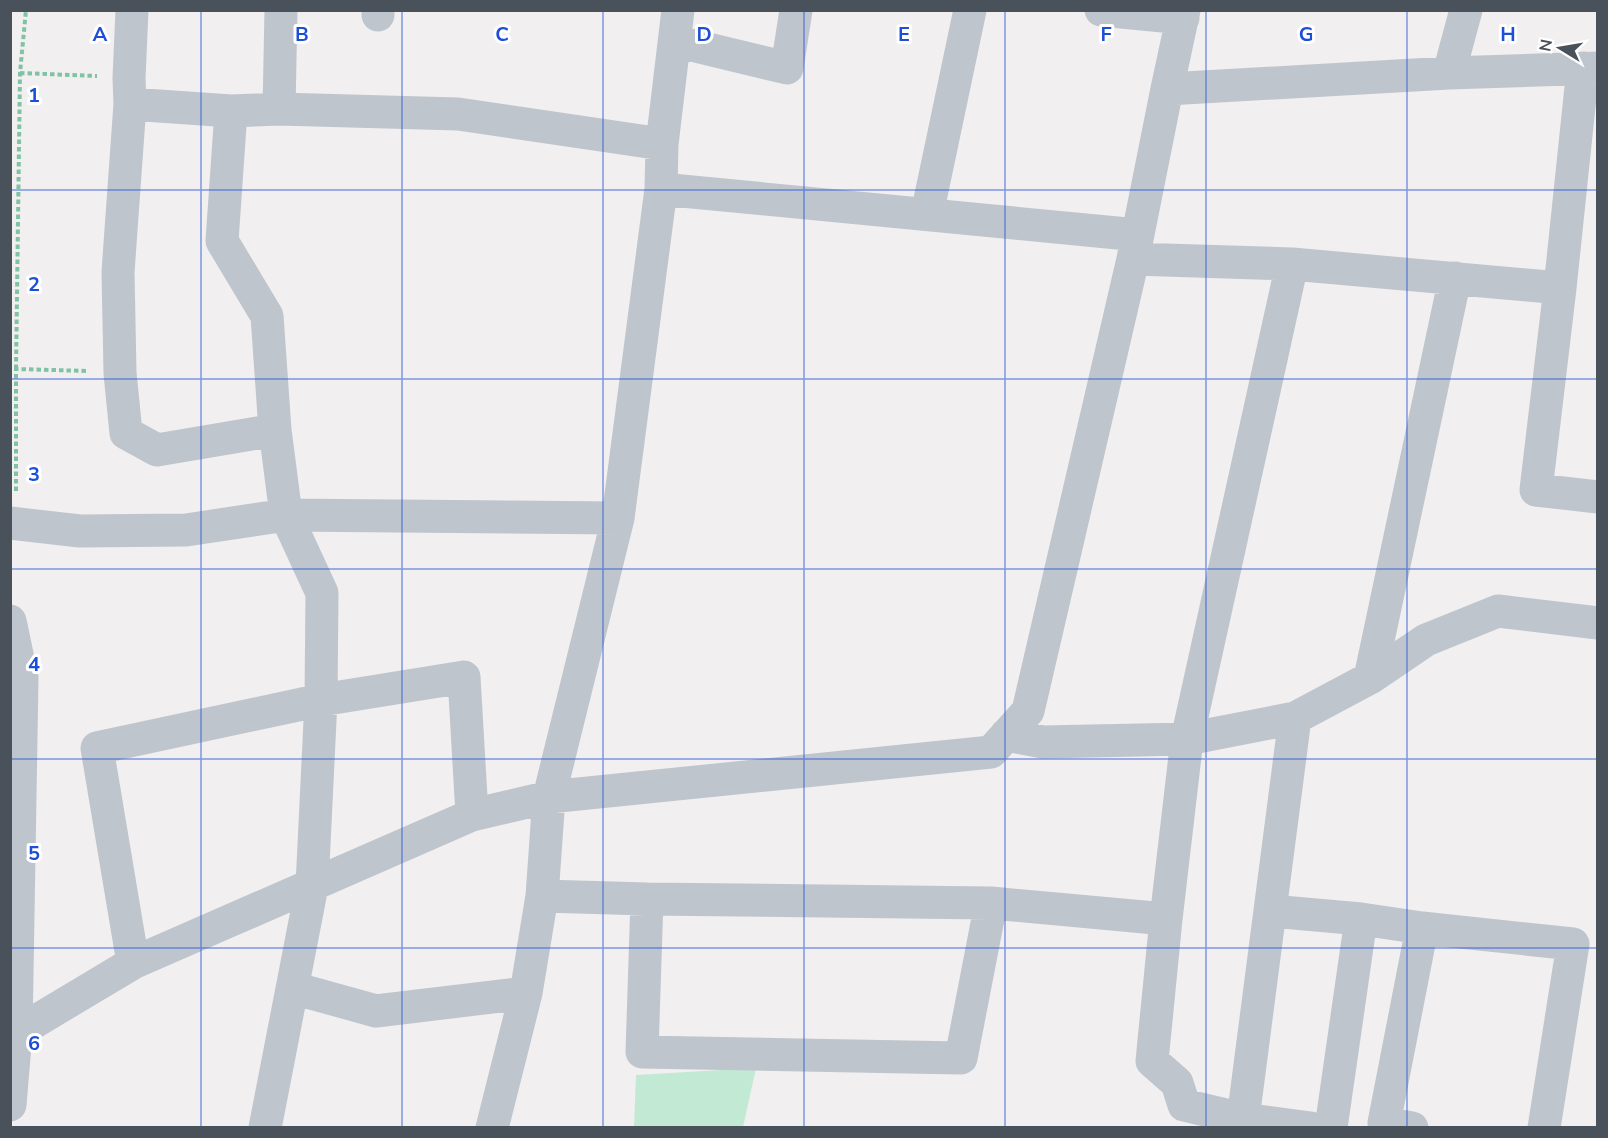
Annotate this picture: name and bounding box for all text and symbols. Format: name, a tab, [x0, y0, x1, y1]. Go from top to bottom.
north arrow	[1530, 18, 1590, 78]
text: A	[93, 21, 108, 48]
text: B	[295, 21, 309, 48]
text: C	[495, 21, 509, 48]
text: D	[696, 21, 712, 48]
text: E	[898, 21, 910, 48]
text: F	[1100, 21, 1112, 48]
text: G	[1299, 21, 1313, 48]
text: H	[1500, 21, 1516, 48]
text: N	[1534, 37, 1558, 53]
text: 1	[28, 82, 40, 109]
text: 2	[28, 271, 40, 298]
text: 3	[28, 461, 40, 488]
text: 4	[28, 651, 40, 678]
text: 5	[28, 840, 40, 867]
text: 6	[28, 1030, 40, 1057]

